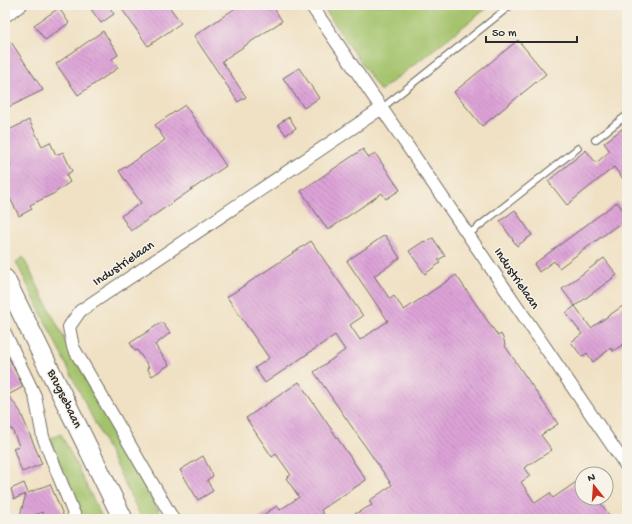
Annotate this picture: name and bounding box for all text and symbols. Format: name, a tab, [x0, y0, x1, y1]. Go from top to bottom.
scale bar	[486, 18, 577, 44]
text: 50 m	[492, 27, 517, 41]
street label: Industrielaan	[90, 238, 158, 290]
street label: Industrielaan	[490, 245, 542, 313]
street label: Brugsebaan	[43, 366, 85, 432]
north arrow	[574, 466, 614, 506]
text: N	[586, 472, 597, 485]

